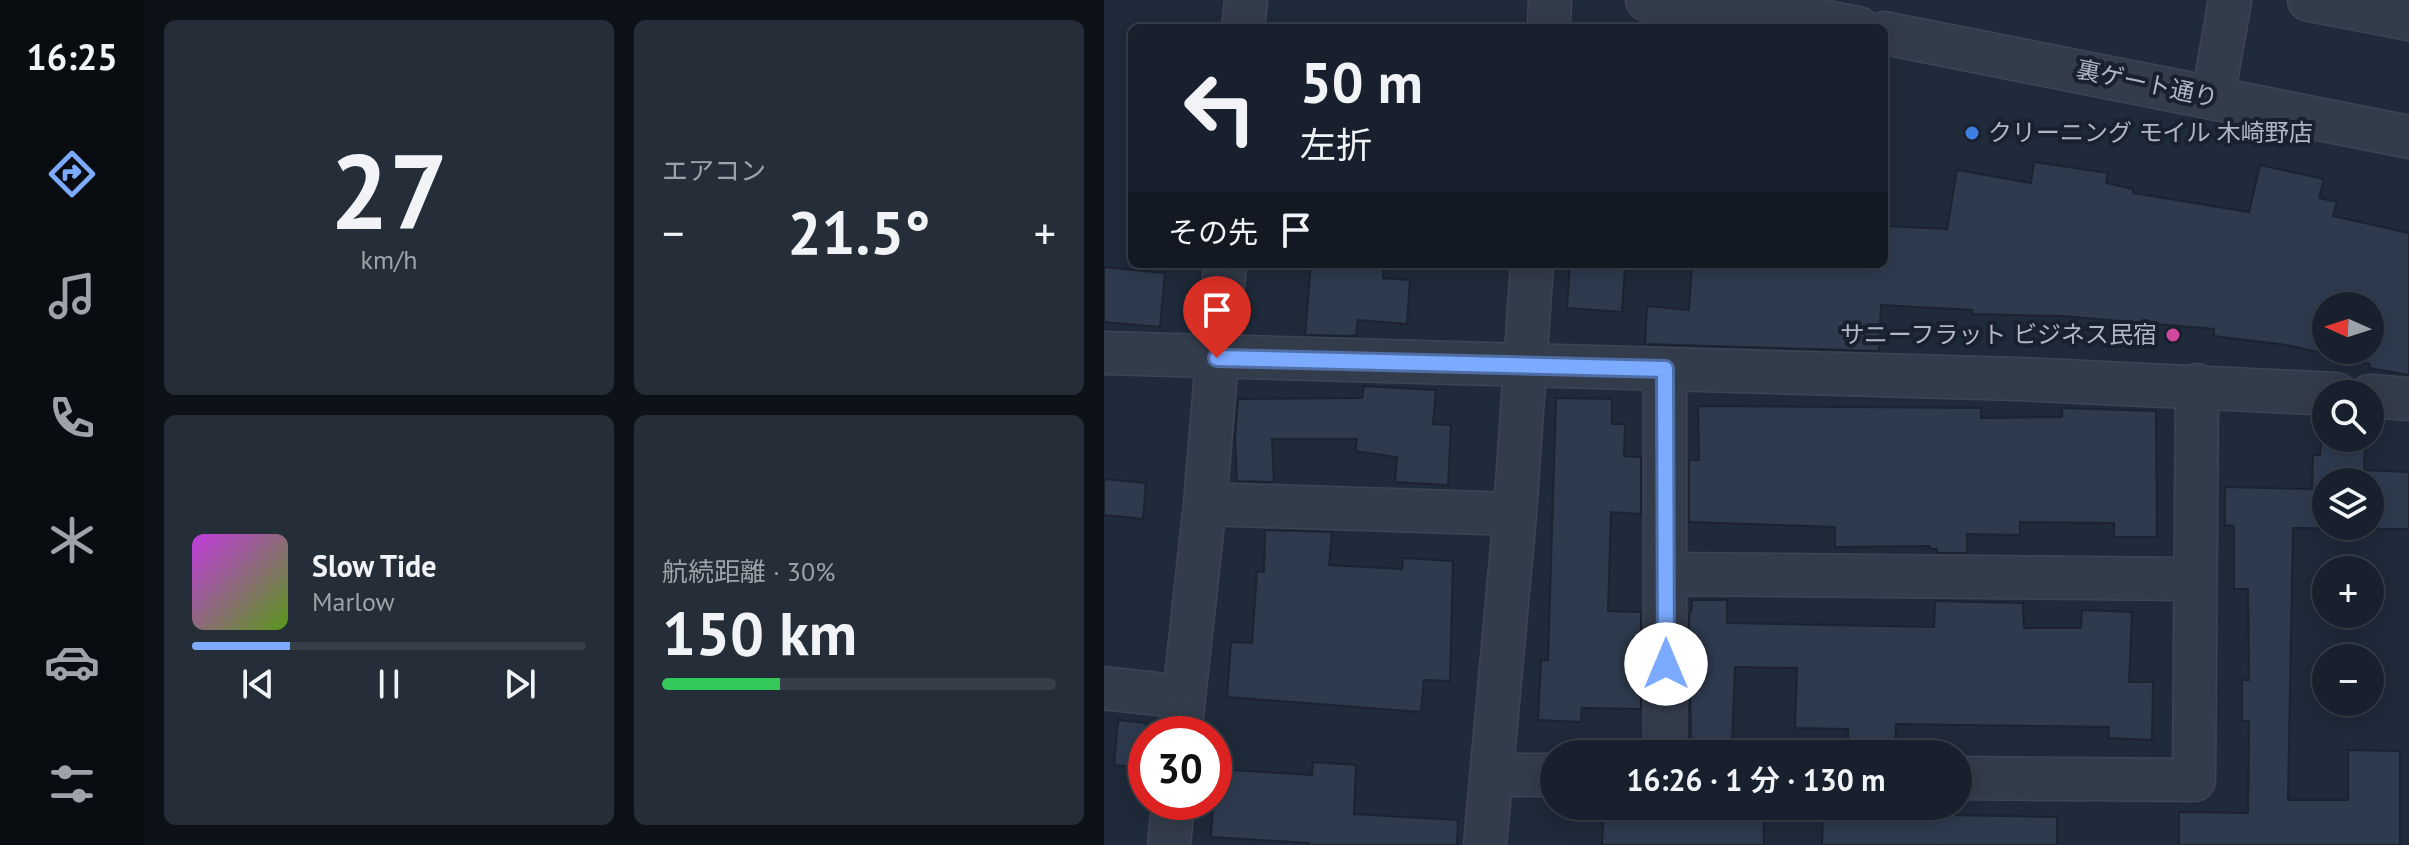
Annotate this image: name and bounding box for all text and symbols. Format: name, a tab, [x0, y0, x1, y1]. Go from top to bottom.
text: 16:25	[26, 33, 118, 80]
text: 50 m	[1300, 46, 1423, 118]
street label: 裏ゲート通り	[2073, 53, 2221, 114]
icon: left	[1168, 56, 1272, 160]
place label: クリーニング モイル 木崎野店	[1988, 117, 2313, 148]
text: 左折	[1300, 121, 1372, 168]
text: 27	[330, 123, 448, 258]
marker: クリーニング モイル 木崎野店	[1963, 124, 1981, 142]
icon: directions	[44, 146, 100, 202]
text: エアコン	[662, 154, 766, 187]
text: 21.5°	[787, 193, 931, 271]
text: −	[662, 204, 684, 261]
text: +	[1034, 204, 1056, 261]
icon: arrive	[1274, 208, 1318, 252]
text: その先	[1168, 212, 1258, 251]
text: km/h	[361, 243, 418, 276]
icon: music	[44, 268, 100, 324]
pin	[1183, 276, 1251, 358]
icon: arrive	[1195, 288, 1239, 332]
north arrow	[2312, 292, 2384, 364]
map controls	[2312, 292, 2384, 716]
place label: サニーフラット ビジネス民宿	[1840, 319, 2157, 350]
marker: サニーフラット ビジネス民宿	[2164, 326, 2182, 344]
button: search	[2312, 380, 2384, 452]
icon: phone	[44, 390, 100, 446]
button: layers	[2312, 468, 2384, 540]
icon: climate	[44, 512, 100, 568]
text: Slow Tide	[312, 546, 437, 585]
text: 航続距離 · 30%	[662, 555, 835, 588]
button: +	[2312, 556, 2384, 628]
text: Marlow	[312, 585, 395, 618]
text: 150 km	[662, 594, 857, 672]
position arrow	[1624, 622, 1708, 706]
icon: car	[44, 634, 100, 690]
button: −	[2312, 644, 2384, 716]
icon: previous	[236, 662, 280, 706]
icon: pause	[367, 662, 411, 706]
icon: next	[498, 662, 542, 706]
speed limit sign: 30	[1128, 716, 1232, 820]
icon: filters	[44, 756, 100, 812]
text: 16:26 · 1 分 · 130 m	[1626, 760, 1886, 799]

